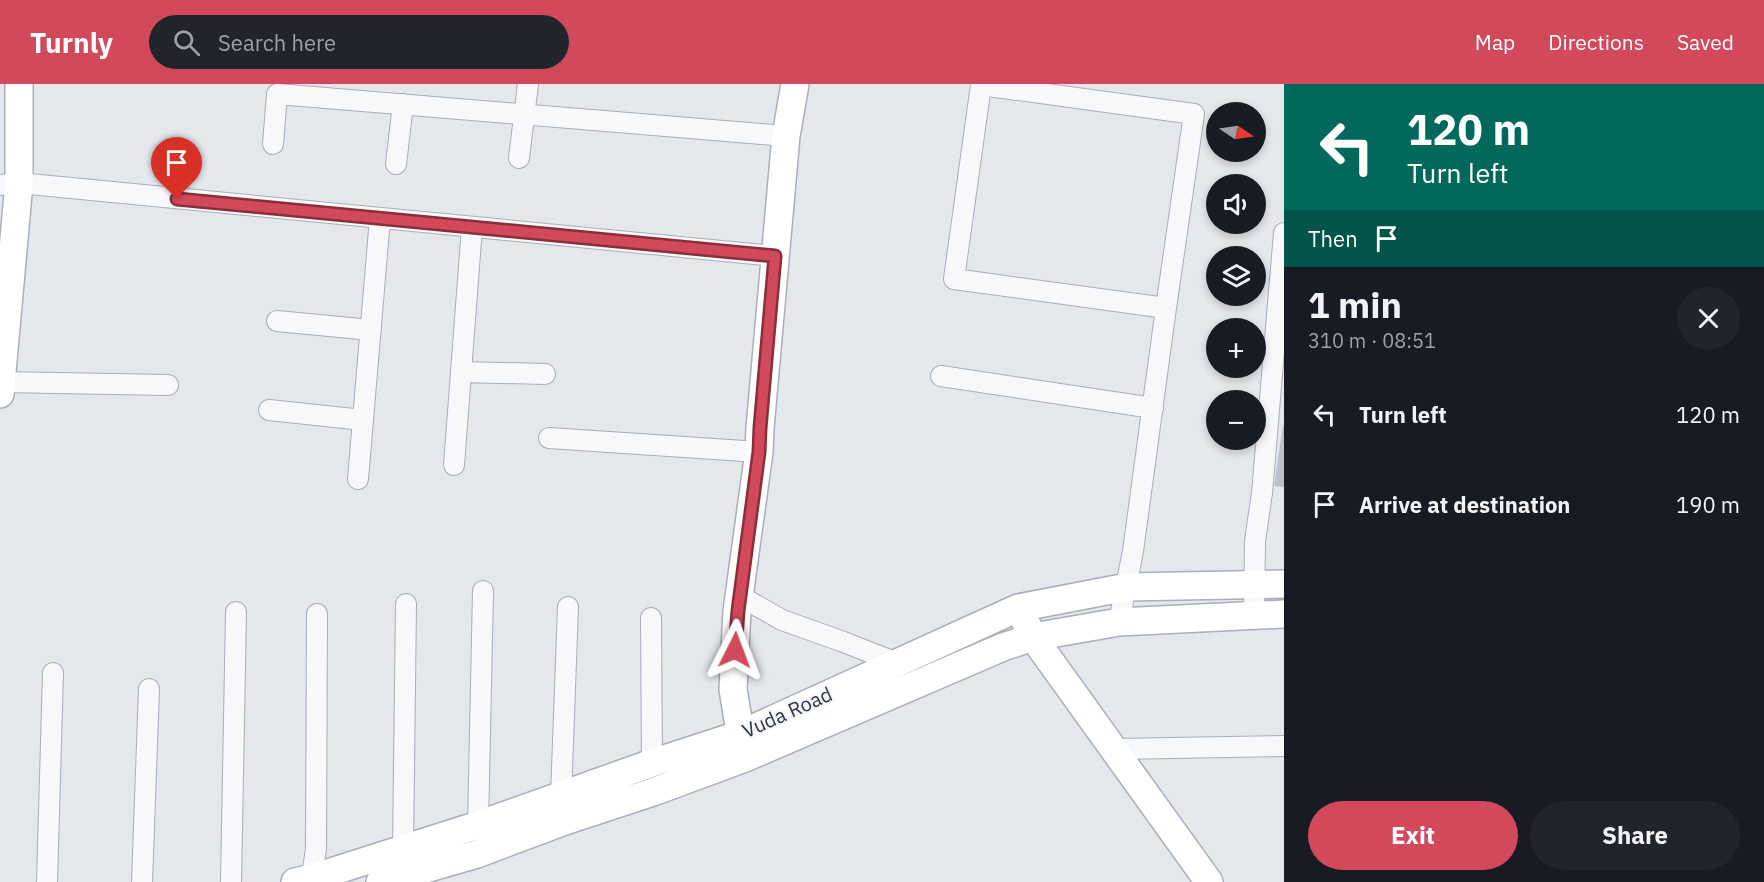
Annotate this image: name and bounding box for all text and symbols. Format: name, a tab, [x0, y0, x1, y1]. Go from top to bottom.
search box	[149, 15, 569, 69]
text: Turnly	[30, 24, 113, 61]
icon: search	[170, 26, 203, 59]
text: Search here	[218, 28, 336, 57]
text: Map	[1475, 28, 1515, 56]
text: Directions	[1548, 28, 1644, 56]
text: Saved	[1677, 28, 1734, 56]
north arrow	[1206, 102, 1266, 162]
map controls	[1206, 102, 1266, 450]
text: 120 m	[1407, 102, 1530, 157]
icon: left	[1308, 108, 1386, 186]
pin	[151, 137, 202, 199]
icon: arrive	[160, 146, 193, 179]
text: Turn left	[1407, 155, 1508, 190]
button: sound	[1206, 174, 1266, 234]
icon: arrive	[1370, 222, 1403, 255]
text: Then	[1308, 224, 1358, 253]
button: layers	[1206, 246, 1266, 306]
text: 1 min	[1308, 281, 1402, 328]
button: close	[1677, 287, 1740, 350]
button: +	[1206, 318, 1266, 378]
text: 310 m · 08:51	[1308, 327, 1436, 354]
button: −	[1206, 390, 1266, 450]
icon: left	[1308, 398, 1341, 431]
text: Turn left	[1359, 400, 1447, 429]
text: 120 m	[1676, 400, 1740, 429]
icon: arrive	[1308, 488, 1341, 521]
text: Arrive at destination	[1359, 490, 1570, 519]
text: 190 m	[1676, 490, 1740, 519]
position arrow	[703, 618, 767, 682]
street label: Vuda Road	[738, 680, 836, 744]
button: Exit	[1308, 801, 1518, 870]
button: Share	[1530, 801, 1740, 870]

